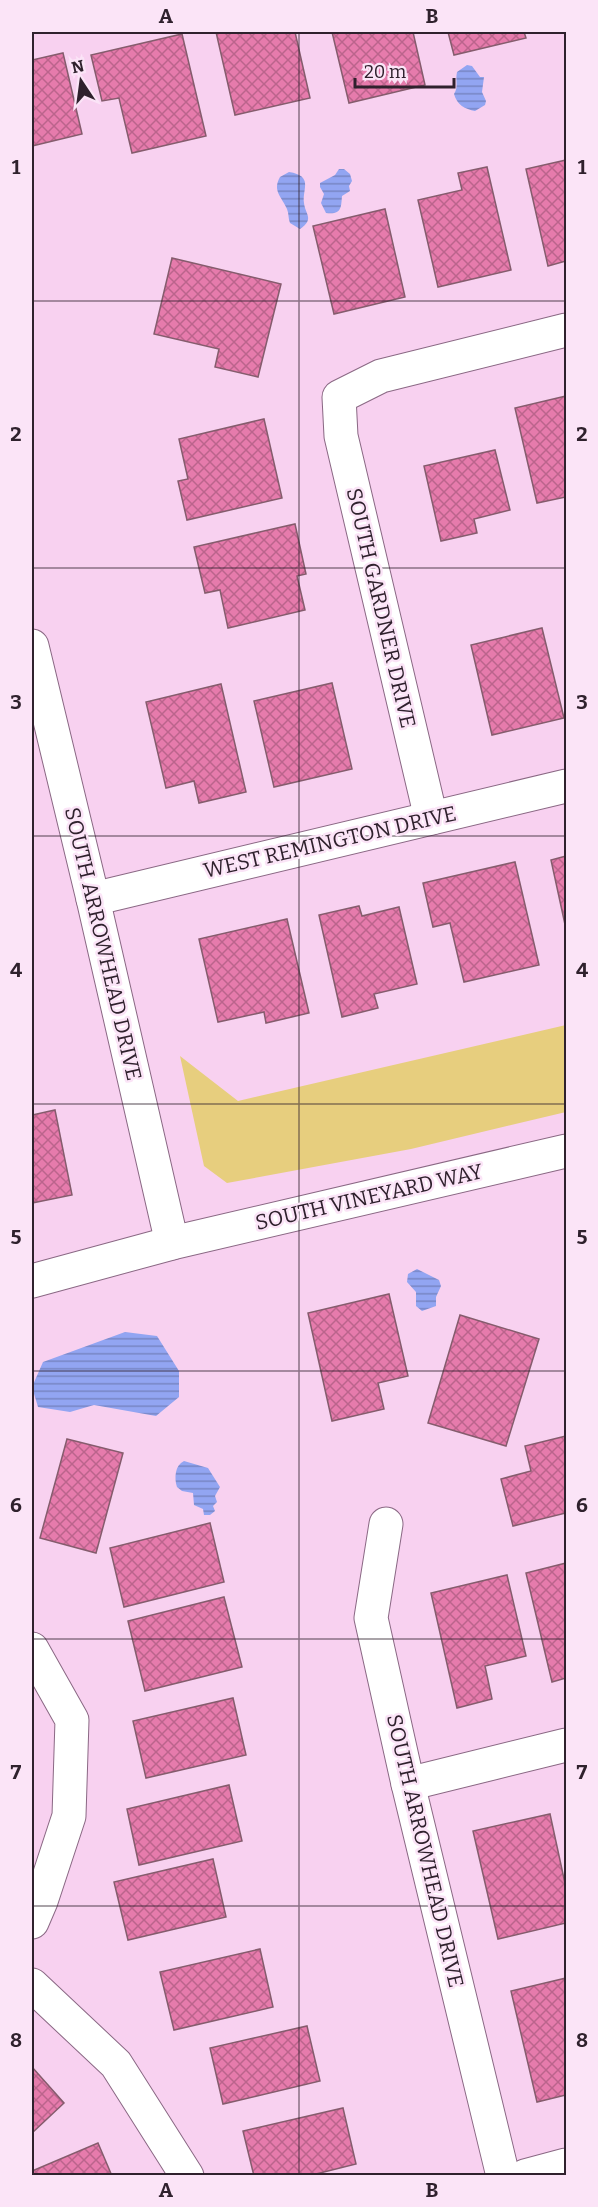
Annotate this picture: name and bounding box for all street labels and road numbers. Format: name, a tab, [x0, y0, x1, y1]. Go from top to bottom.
street label: SOUTH GARDNER DRIVE	[341, 485, 421, 731]
street label: WEST REMINGTON DRIVE	[201, 800, 459, 884]
street label: SOUTH ARROWHEAD DRIVE	[59, 805, 147, 1083]
street label: SOUTH VINEYARD WAY	[253, 1158, 486, 1236]
street label: SOUTH ARROWHEAD DRIVE	[381, 1712, 469, 1990]

